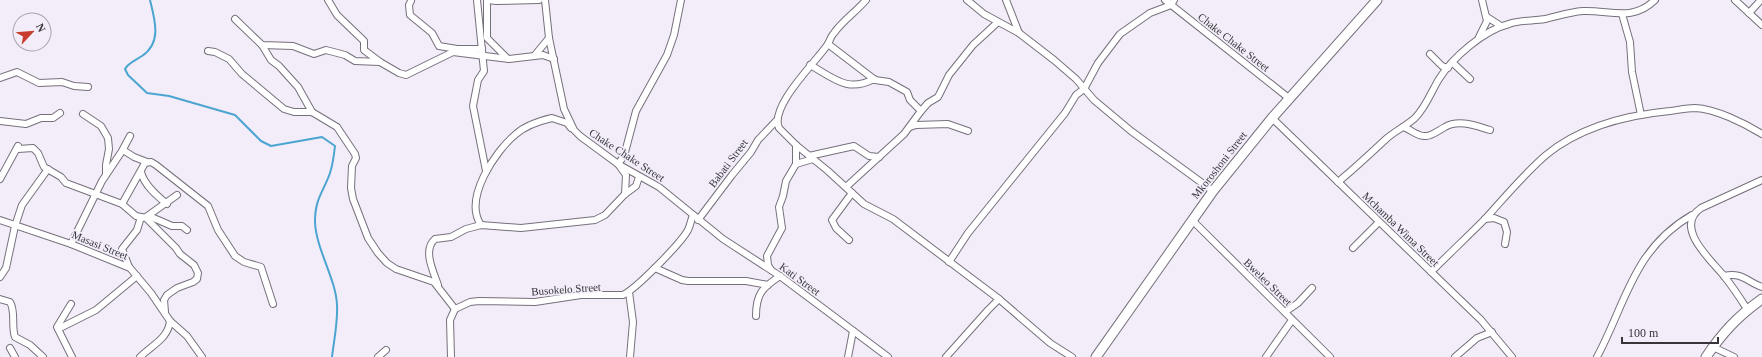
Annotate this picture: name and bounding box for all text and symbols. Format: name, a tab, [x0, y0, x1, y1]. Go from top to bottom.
street label: Chake Chake Street	[1196, 10, 1272, 74]
north arrow	[12, 12, 52, 52]
text: N	[34, 21, 48, 34]
street label: Chake Chake Street	[587, 126, 667, 184]
street label: Mkoroshoni Street	[1189, 129, 1249, 201]
street label: Babati Street	[706, 137, 750, 189]
street label: Mchamba Wima Street	[1360, 189, 1442, 269]
street label: Masasi Street	[70, 228, 130, 262]
street label: Bweleo Street	[1242, 256, 1294, 308]
street label: Kati Street	[777, 260, 823, 298]
street label: Busokelo Street	[531, 281, 601, 297]
scale bar	[1622, 319, 1718, 345]
text: 100 m	[1628, 326, 1659, 340]

